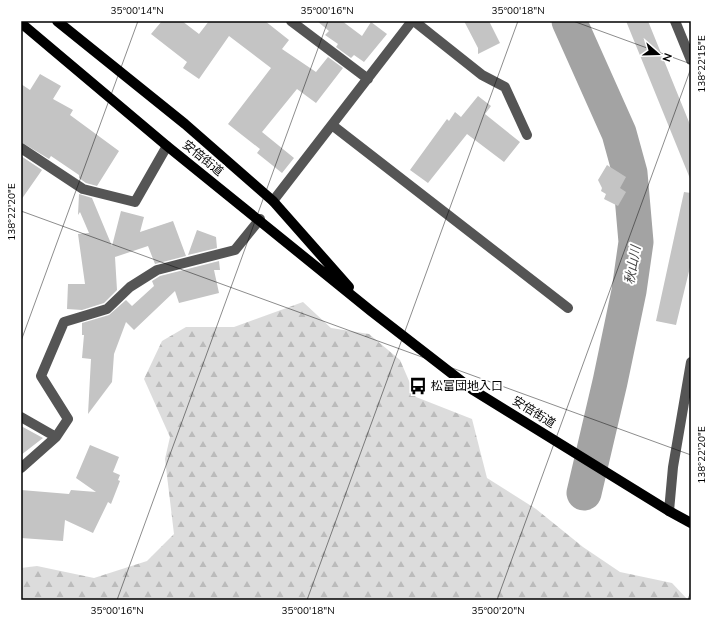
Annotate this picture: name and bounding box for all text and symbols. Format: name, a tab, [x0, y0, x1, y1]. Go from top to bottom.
text: 35°00'14"N	[110, 4, 164, 18]
text: 35°00'16"N	[300, 4, 354, 18]
text: 35°00'18"N	[491, 4, 545, 18]
north arrow	[638, 34, 678, 74]
text: 138°22'15"E	[695, 35, 709, 93]
text: N	[658, 51, 675, 64]
street label: 安倍街道	[179, 137, 227, 179]
text: 138°22'20"E	[5, 183, 19, 241]
water label: 秋山川	[621, 242, 646, 286]
bus stop icon: 松富団地入口	[408, 376, 428, 396]
place label: 松富団地入口	[431, 378, 503, 394]
street label: 安倍街道	[509, 392, 559, 432]
text: 138°22'20"E	[695, 426, 709, 484]
text: 35°00'16"N	[90, 604, 144, 618]
text: 35°00'18"N	[281, 604, 335, 618]
text: 35°00'20"N	[471, 604, 525, 618]

